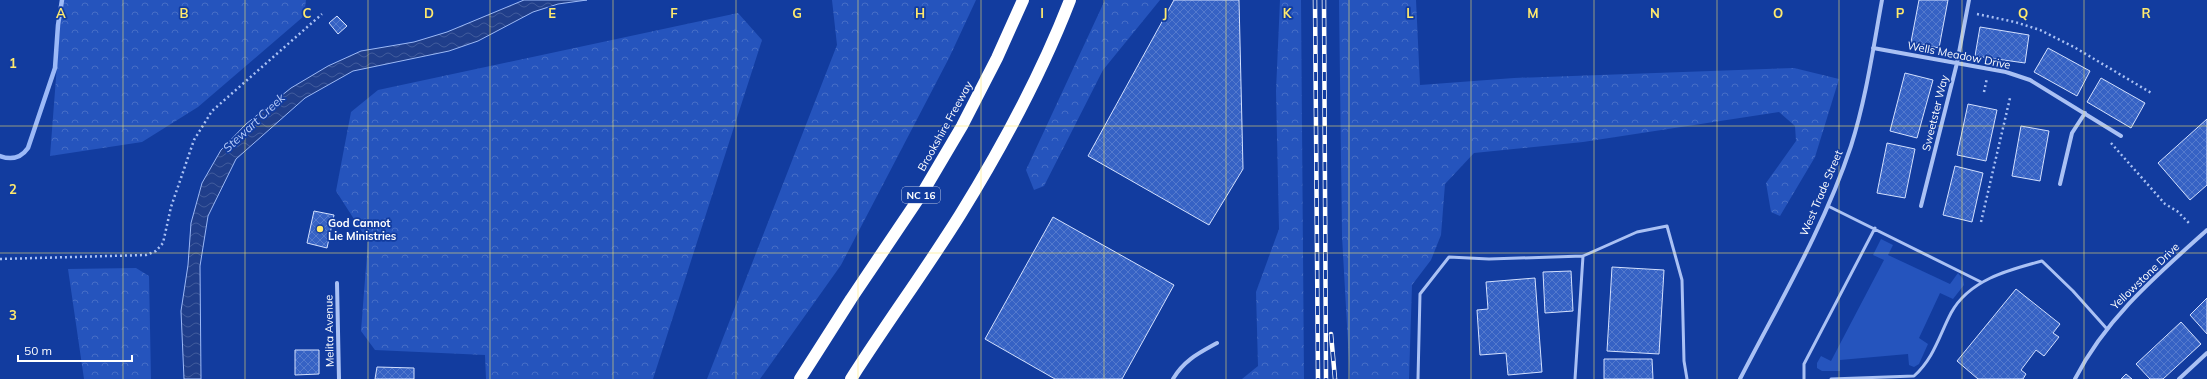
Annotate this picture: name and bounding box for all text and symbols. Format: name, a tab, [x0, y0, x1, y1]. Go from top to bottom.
text: A	[56, 5, 66, 21]
text: B	[180, 5, 189, 21]
text: C	[303, 5, 312, 21]
text: D	[424, 5, 434, 21]
text: E	[548, 5, 556, 21]
text: F	[670, 5, 678, 21]
text: G	[792, 5, 802, 21]
text: H	[915, 5, 925, 21]
text: I	[1040, 5, 1044, 21]
text: J	[1163, 5, 1167, 21]
text: K	[1283, 5, 1293, 21]
text: L	[1406, 5, 1414, 21]
text: M	[1527, 5, 1539, 21]
text: N	[1650, 5, 1660, 21]
text: O	[1773, 5, 1783, 21]
text: P	[1896, 5, 1905, 21]
text: Q	[2018, 5, 2028, 21]
text: R	[2141, 5, 2151, 21]
street label: Wells Meadow Drive	[1906, 38, 2012, 72]
text: 1	[9, 55, 17, 71]
street label: Sweetster Way	[1919, 73, 1951, 153]
street label: Brookshire Freeway	[915, 78, 976, 173]
water label: Stewart Creek	[220, 90, 288, 155]
street label: West Trade Street	[1797, 148, 1845, 238]
text: 2	[9, 181, 17, 197]
road number: NC 16	[902, 187, 940, 203]
place label: God Cannot Lie Ministries	[328, 216, 397, 243]
marker: God Cannot Lie Ministries	[315, 224, 325, 234]
street label: Yellowstone Drive	[2107, 240, 2182, 313]
street label: Melita Avenue	[321, 295, 337, 367]
text: 3	[9, 307, 17, 323]
scale bar	[18, 337, 132, 363]
text: 50 m	[24, 343, 52, 358]

